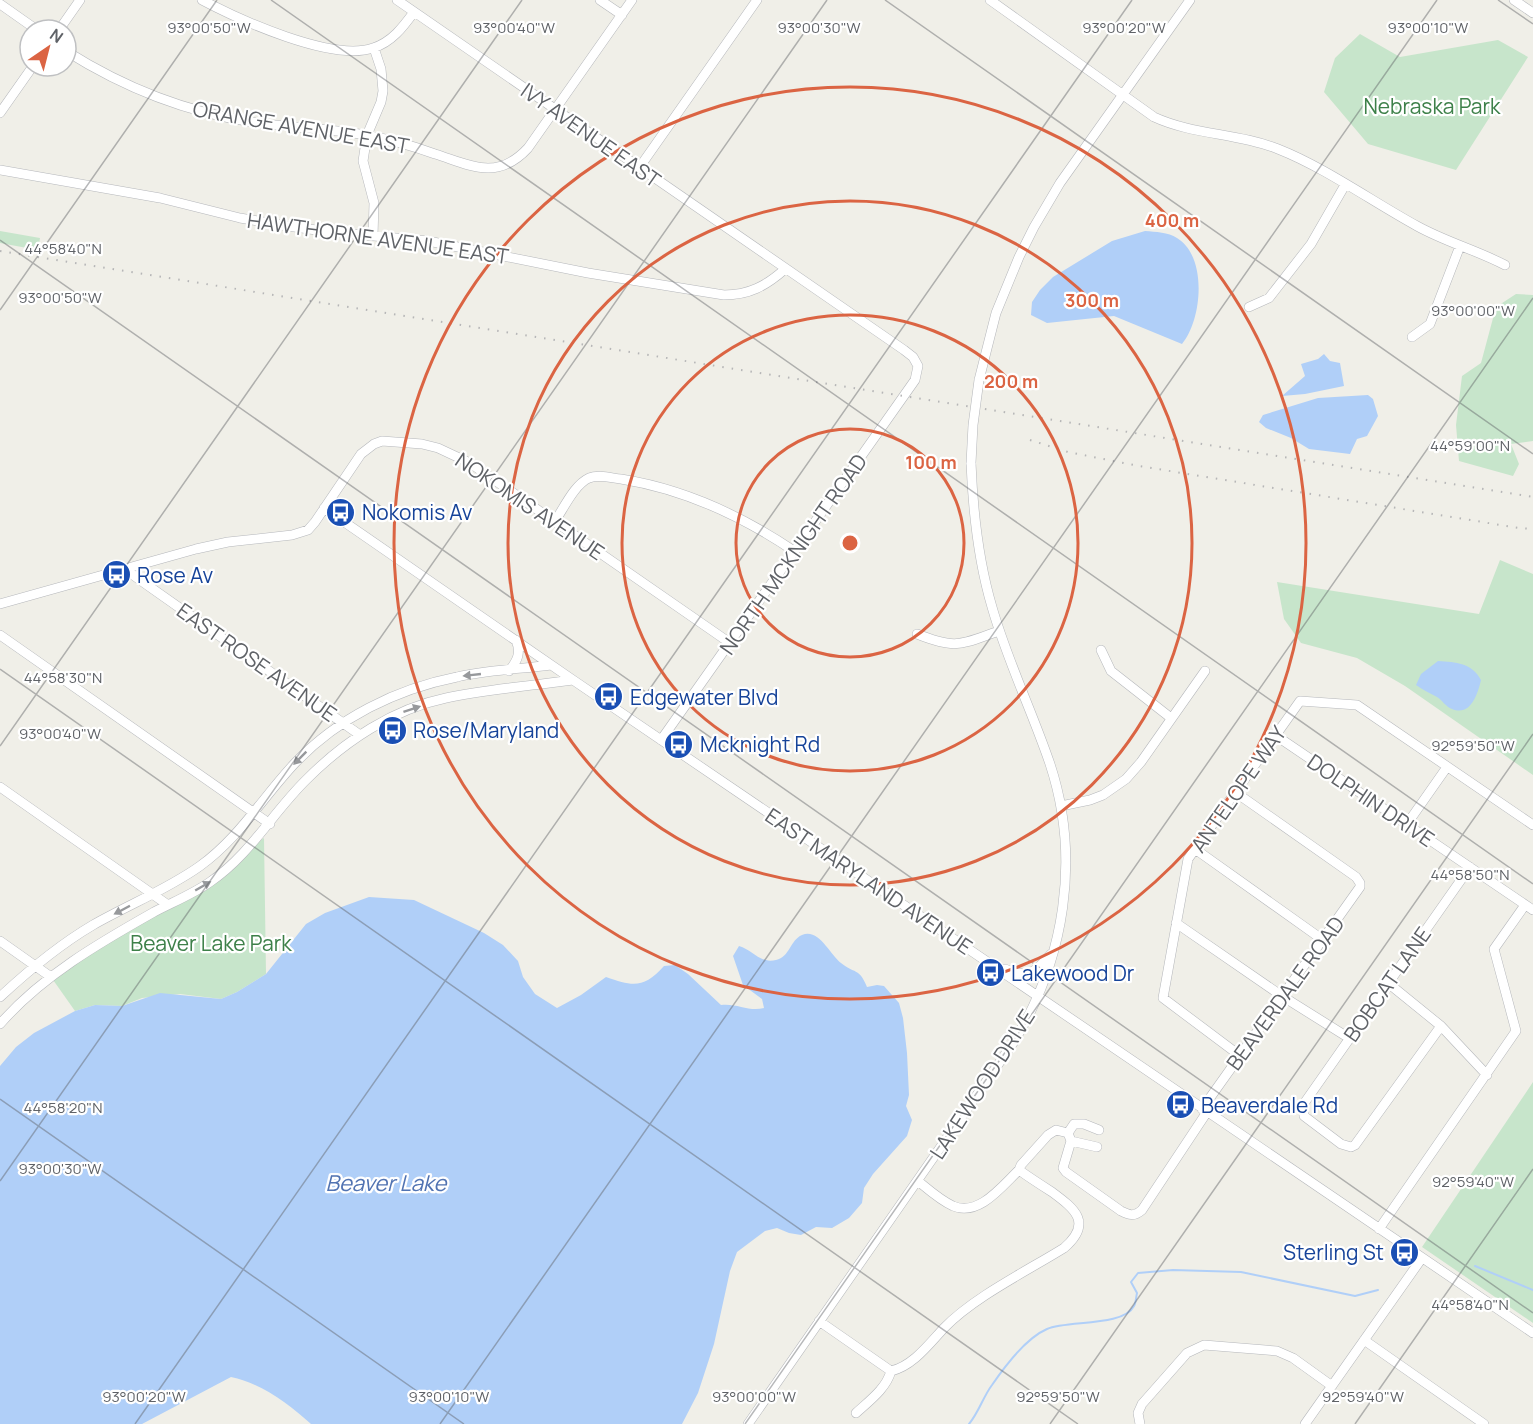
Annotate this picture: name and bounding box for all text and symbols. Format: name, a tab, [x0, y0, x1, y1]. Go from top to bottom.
text: 93°00'50"W	[167, 17, 251, 38]
text: 93°00'40"W	[473, 17, 555, 38]
text: 93°00'30"W	[777, 17, 861, 38]
text: 93°00'20"W	[1082, 17, 1166, 38]
text: 93°00'10"W	[1388, 17, 1468, 38]
north arrow	[18, 18, 78, 78]
text: N	[46, 23, 68, 48]
street label: IVY AVENUE EAST	[516, 76, 667, 194]
park label: Nebraska Park	[1363, 92, 1501, 120]
street label: ORANGE AVENUE EAST	[191, 94, 412, 160]
street label: HAWTHORNE AVENUE EAST	[245, 206, 511, 270]
text: 400 m	[1145, 208, 1199, 232]
text: 44°58'40"N	[24, 238, 102, 259]
text: 93°00'50"W	[18, 287, 102, 308]
text: 300 m	[1065, 288, 1119, 312]
text: 93°00'00"W	[1431, 300, 1515, 321]
text: 200 m	[984, 369, 1038, 393]
text: 44°59'00"N	[1430, 435, 1510, 456]
street label: NOKOMIS AVENUE	[450, 446, 610, 566]
street label: NORTH MCKNIGHT ROAD	[713, 448, 873, 660]
text: 100 m	[905, 450, 957, 474]
bus stop icon: Nokomis Av	[325, 496, 357, 528]
place label: Nokomis Av	[362, 498, 473, 526]
centre of rings	[840, 533, 860, 553]
bus stop icon: Rose Av	[100, 559, 132, 591]
place label: Rose Av	[137, 561, 214, 589]
street label: EAST ROSE AVENUE	[172, 596, 342, 728]
text: 44°58'30"N	[24, 667, 102, 688]
one-way arrow	[463, 670, 482, 680]
bus stop icon: Edgewater Blvd	[593, 681, 625, 713]
place label: Edgewater Blvd	[630, 683, 778, 711]
one-way arrow	[403, 703, 421, 713]
bus stop icon: Rose/Maryland	[376, 714, 408, 746]
place label: Rose/Maryland	[413, 716, 559, 744]
street label: ANTELOPE WAY	[1184, 720, 1292, 858]
text: 93°00'40"W	[19, 723, 101, 744]
bus stop icon: Mcknight Rd	[663, 728, 695, 760]
place label: Mcknight Rd	[700, 730, 820, 758]
text: 92°59'50"W	[1431, 735, 1515, 756]
street label: DOLPHIN DRIVE	[1302, 747, 1440, 853]
one-way arrow	[294, 751, 308, 765]
street label: EAST MARYLAND AVENUE	[760, 801, 978, 961]
text: 44°58'50"N	[1430, 864, 1510, 885]
one-way arrow	[195, 881, 212, 891]
one-way arrow	[113, 905, 130, 915]
street label: BEAVERDALE ROAD	[1220, 910, 1350, 1076]
street label: BOBCAT LANE	[1337, 921, 1437, 1047]
park label: Beaver Lake Park	[130, 929, 292, 957]
bus stop icon: Lakewood Dr	[974, 957, 1006, 989]
place label: Lakewood Dr	[1011, 959, 1135, 987]
street label: LAKEWOOD DRIVE	[923, 1004, 1041, 1164]
bus stop icon: Beaverdale Rd	[1164, 1089, 1196, 1121]
place label: Beaverdale Rd	[1201, 1091, 1338, 1119]
text: 44°58'20"N	[23, 1097, 103, 1118]
text: 93°00'30"W	[18, 1158, 102, 1179]
water label: Beaver Lake	[326, 1168, 448, 1198]
text: 92°59'40"W	[1432, 1171, 1514, 1192]
bus stop icon: Sterling St	[1389, 1236, 1421, 1268]
place label: Sterling St	[1283, 1238, 1384, 1266]
text: 44°58'40"N	[1431, 1294, 1509, 1315]
text: 93°00'20"W	[102, 1386, 186, 1407]
text: 93°00'10"W	[409, 1386, 489, 1407]
text: 93°00'00"W	[712, 1386, 796, 1407]
text: 92°59'50"W	[1016, 1386, 1100, 1407]
text: 92°59'40"W	[1322, 1386, 1404, 1407]

